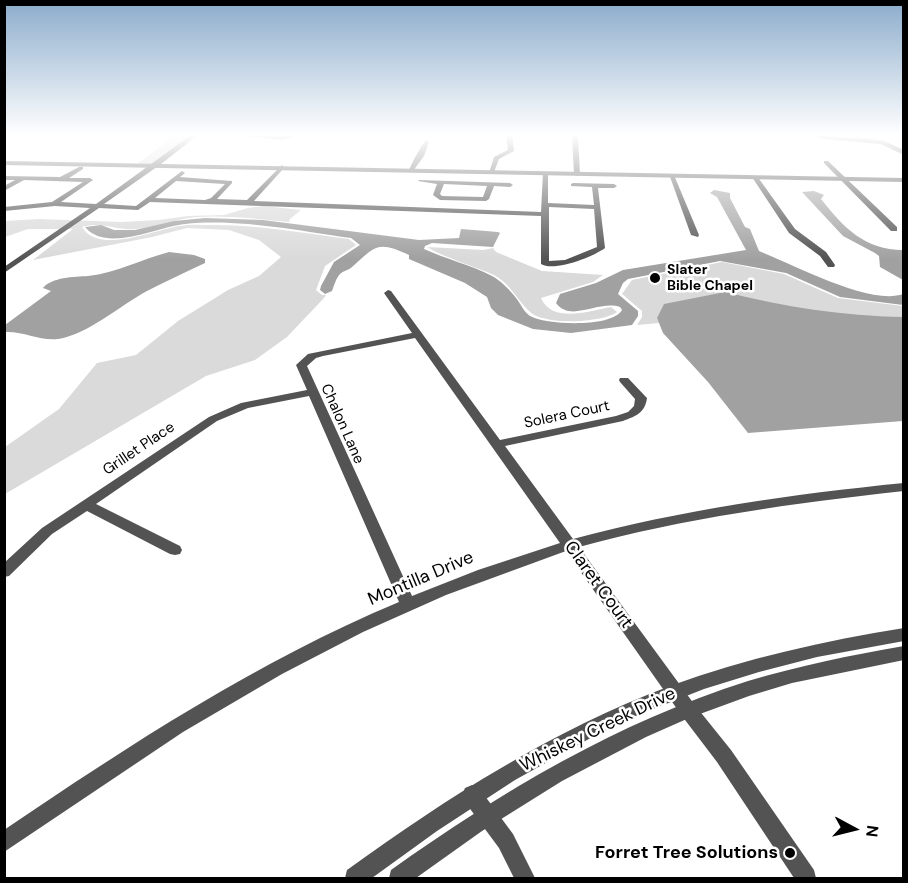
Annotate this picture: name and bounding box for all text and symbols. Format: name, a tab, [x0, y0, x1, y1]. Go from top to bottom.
place label: Slater Bible Chapel	[667, 262, 753, 294]
marker: Slater Bible Chapel	[648, 271, 662, 285]
street label: Chalon Lane	[316, 381, 368, 467]
street label: Solera Court	[523, 397, 611, 433]
street label: Grillet Place	[100, 418, 178, 480]
street label: Claret Court	[559, 537, 637, 633]
street label: Montilla Drive	[365, 547, 477, 611]
street label: Whiskey Creek Drive	[517, 683, 679, 777]
north arrow	[824, 799, 884, 859]
text: N	[861, 824, 883, 838]
place label: Forret Tree Solutions	[595, 842, 778, 864]
marker: Forret Tree Solutions	[783, 846, 797, 860]

